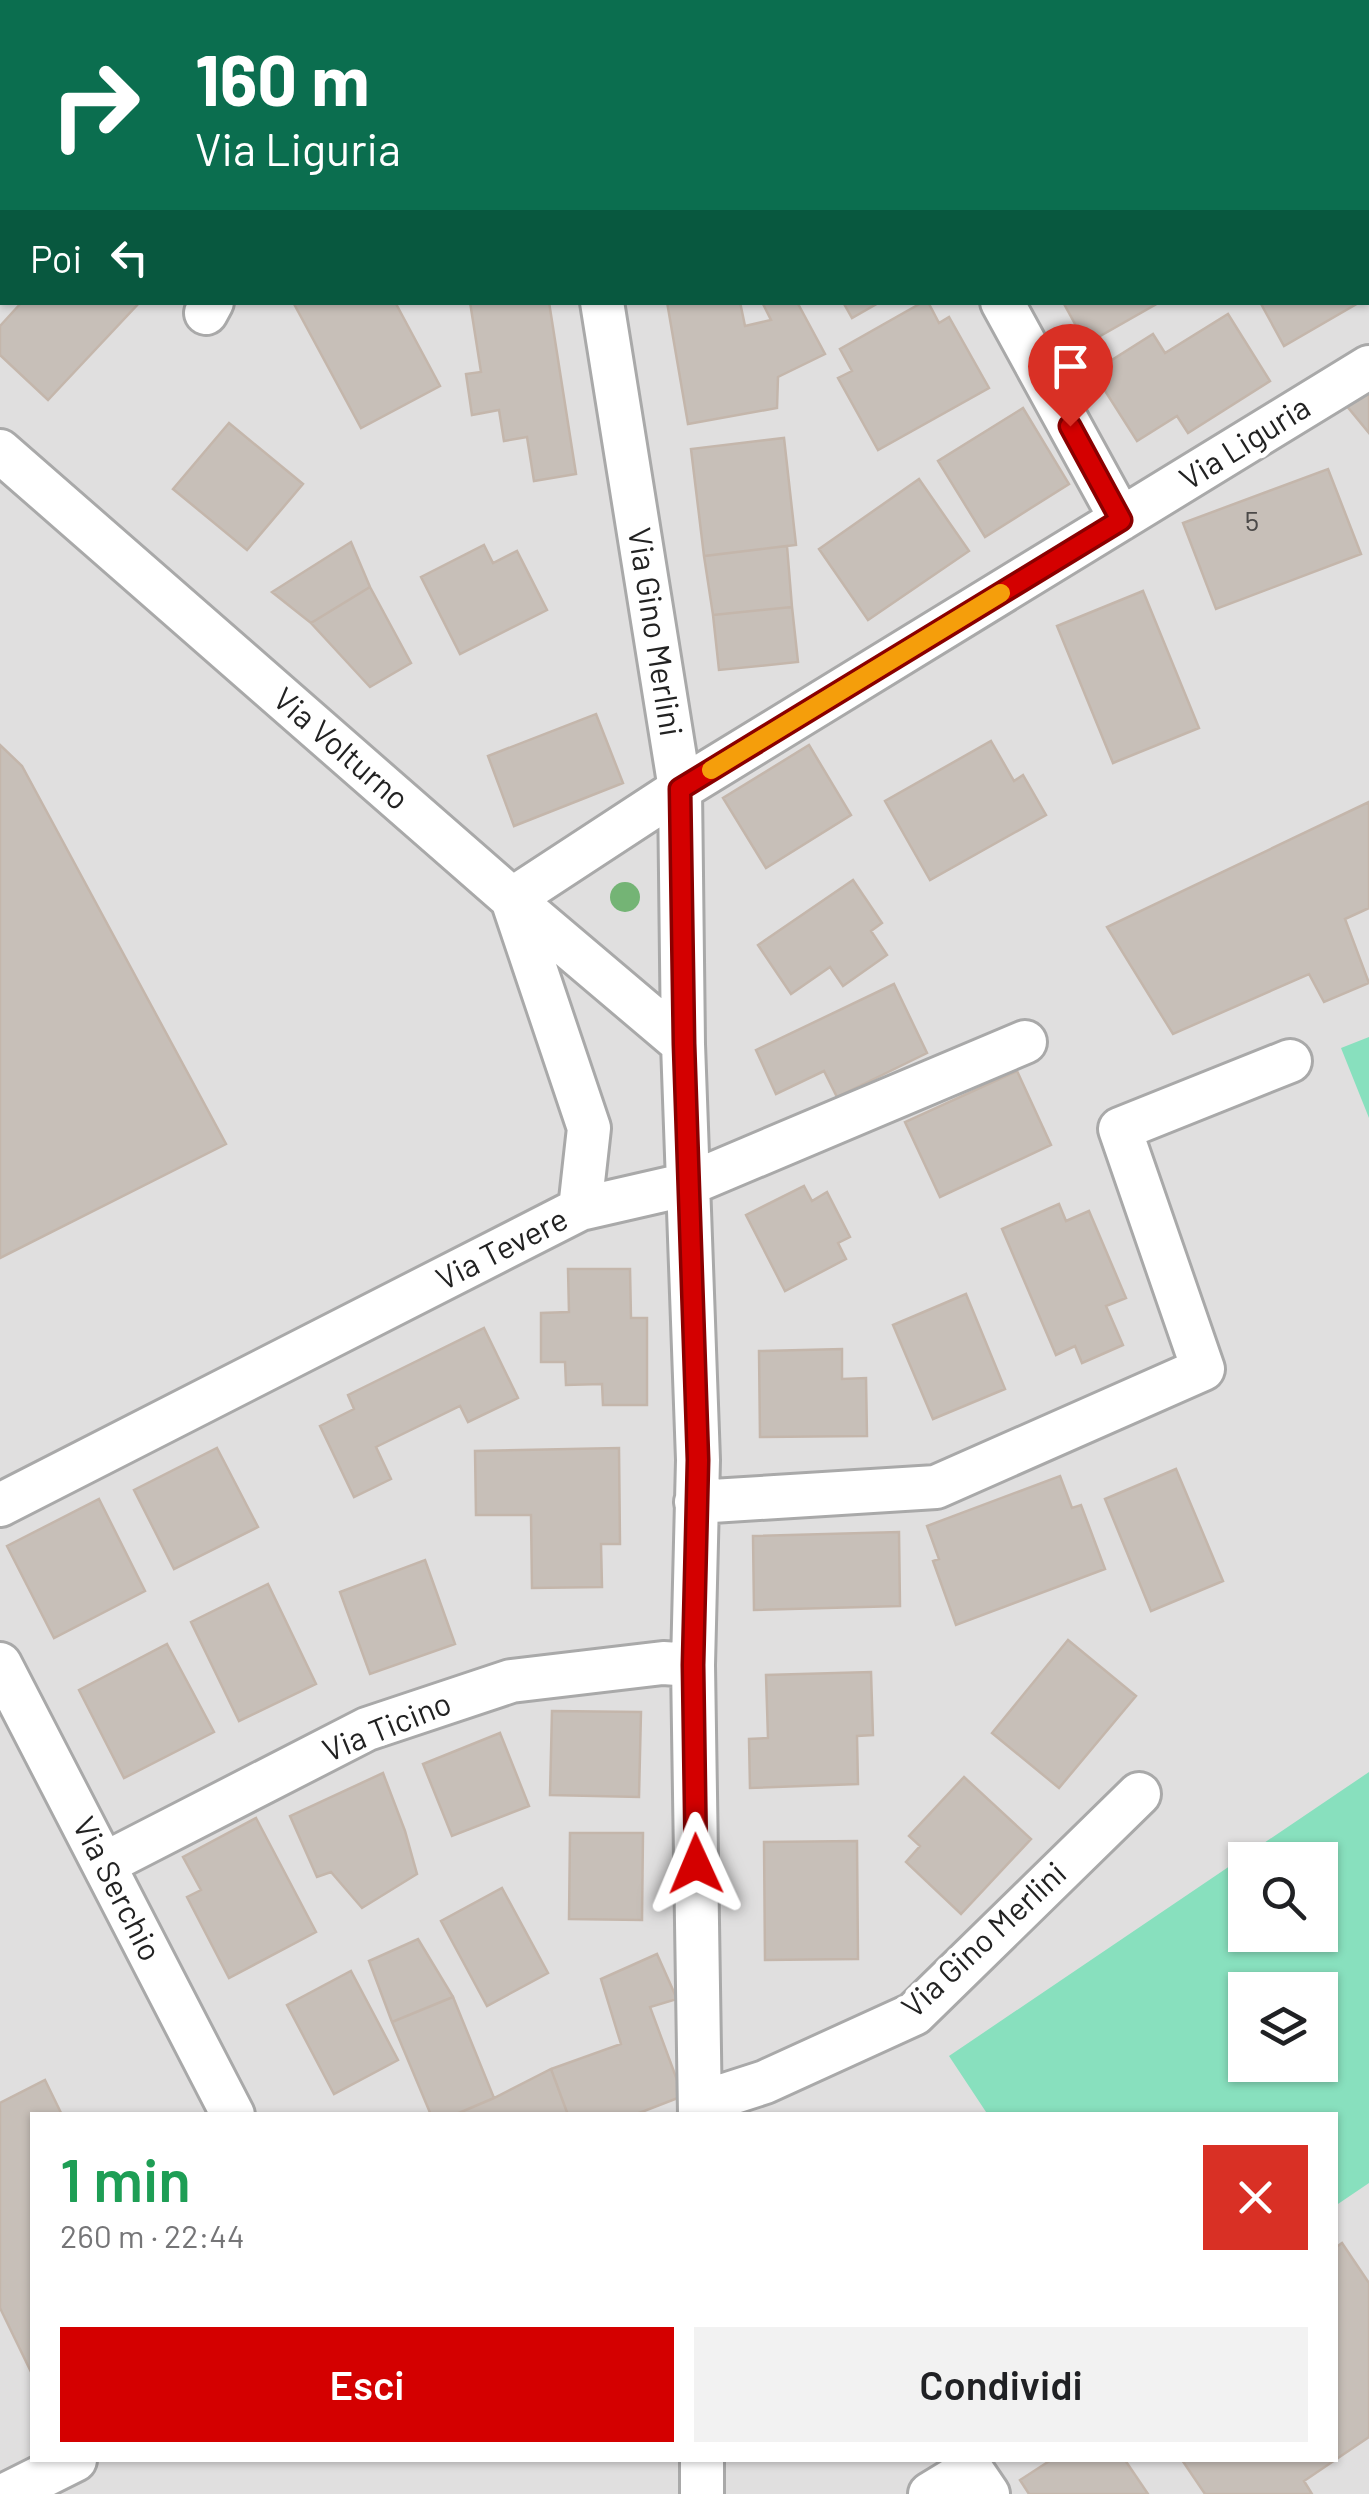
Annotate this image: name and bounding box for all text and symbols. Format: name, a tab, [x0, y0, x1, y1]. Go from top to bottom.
text: 160 m	[195, 36, 370, 120]
icon: right	[30, 40, 160, 170]
text: Via Liguria	[195, 121, 401, 175]
icon: left	[102, 230, 157, 285]
text: Poi	[30, 235, 82, 281]
pin	[1028, 324, 1113, 427]
icon: arrive	[1043, 339, 1098, 394]
street label: Via Liguria	[1172, 386, 1316, 496]
house number: 5	[1245, 503, 1259, 537]
street label: Via Gino Merlini	[622, 525, 692, 739]
street label: Via Volturno	[267, 678, 418, 817]
street label: Via Tevere	[429, 1198, 573, 1297]
street label: Via Ticino	[317, 1682, 456, 1768]
street label: Via Serchio	[66, 1810, 171, 1966]
position arrow	[644, 1812, 748, 1916]
map controls	[1228, 1842, 1338, 2082]
button: search	[1228, 1842, 1338, 1952]
street label: Via Gino Merlini	[893, 1853, 1073, 2024]
button: layers	[1228, 1972, 1338, 2082]
text: 1 min	[60, 2142, 191, 2214]
button: close	[1203, 2145, 1308, 2250]
text: 260 m · 22:44	[60, 2216, 245, 2254]
button: Esci	[60, 2327, 674, 2442]
button: Condividi	[694, 2327, 1308, 2442]

